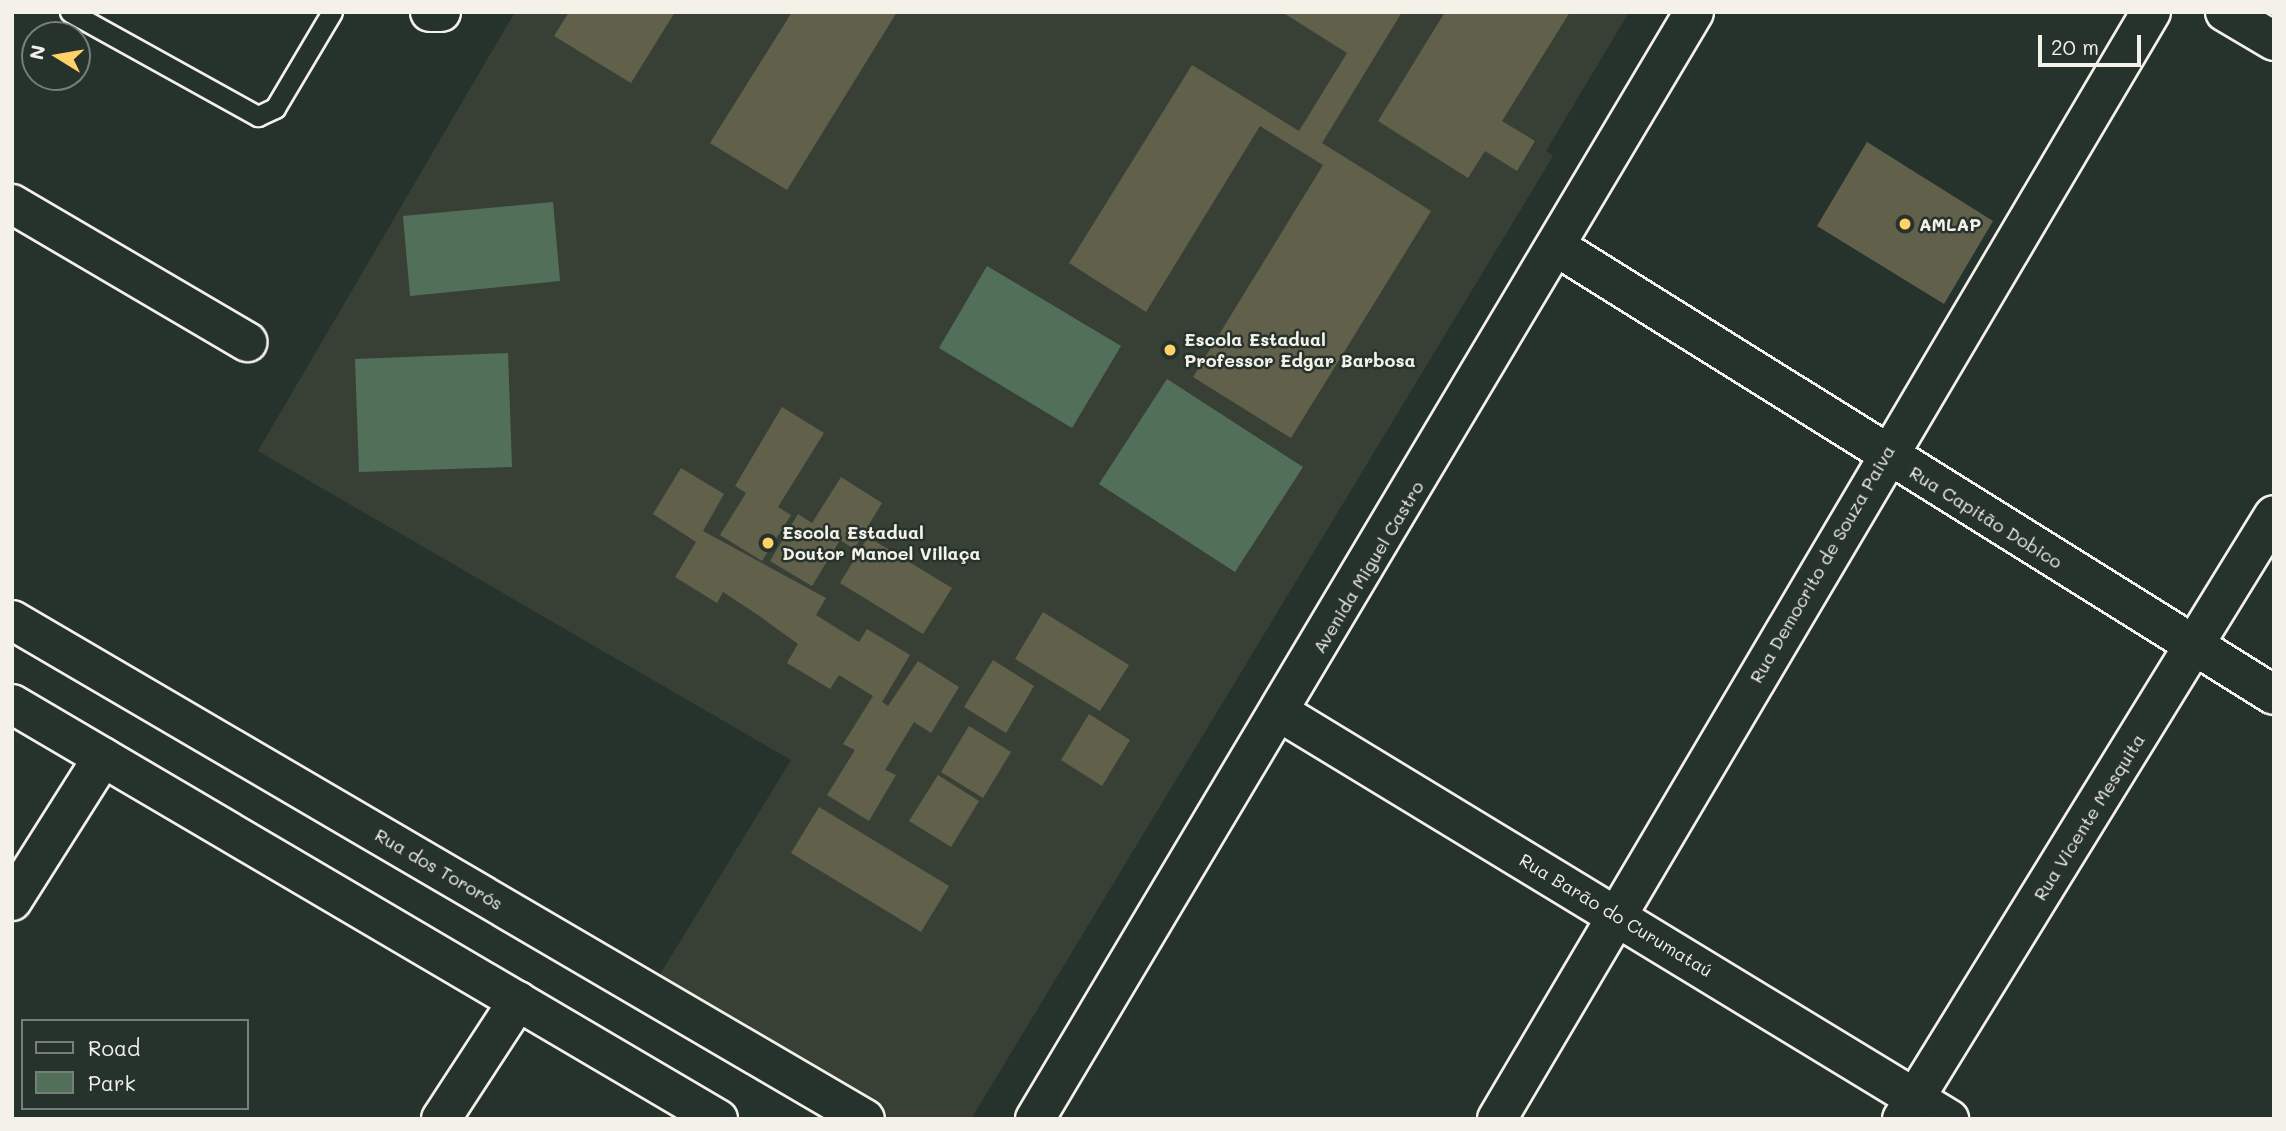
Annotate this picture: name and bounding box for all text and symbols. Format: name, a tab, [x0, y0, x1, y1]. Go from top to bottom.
north arrow	[21, 21, 91, 91]
scale bar	[2041, 21, 2144, 65]
text: 20 m	[2051, 33, 2099, 60]
text: N	[23, 43, 51, 62]
place label: AMLAP	[1919, 213, 1981, 235]
marker: AMLAP	[1897, 216, 1913, 232]
place label: Escola Estadual Professor Edgar Barbosa	[1184, 329, 1416, 372]
marker: Escola Estadual Professor Edgar Barbosa	[1162, 342, 1178, 358]
street label: Rua Democrito de Souza Paiva	[1745, 441, 1899, 687]
street label: Rua Capitão Dobico	[1906, 461, 2066, 573]
street label: Avenida Miguel Castro	[1308, 477, 1428, 657]
place label: Escola Estadual Doutor Manoel Villaça	[782, 522, 980, 564]
marker: Escola Estadual Doutor Manoel Villaça	[760, 535, 776, 551]
street label: Rua Vicente Mesquita	[2029, 730, 2149, 904]
street label: Rua dos Tororós	[371, 824, 507, 914]
street label: Rua Barão do Curumataú	[1516, 849, 1716, 981]
legend	[21, 1019, 248, 1110]
text: Road	[88, 1034, 140, 1061]
text: Park	[88, 1069, 136, 1096]

